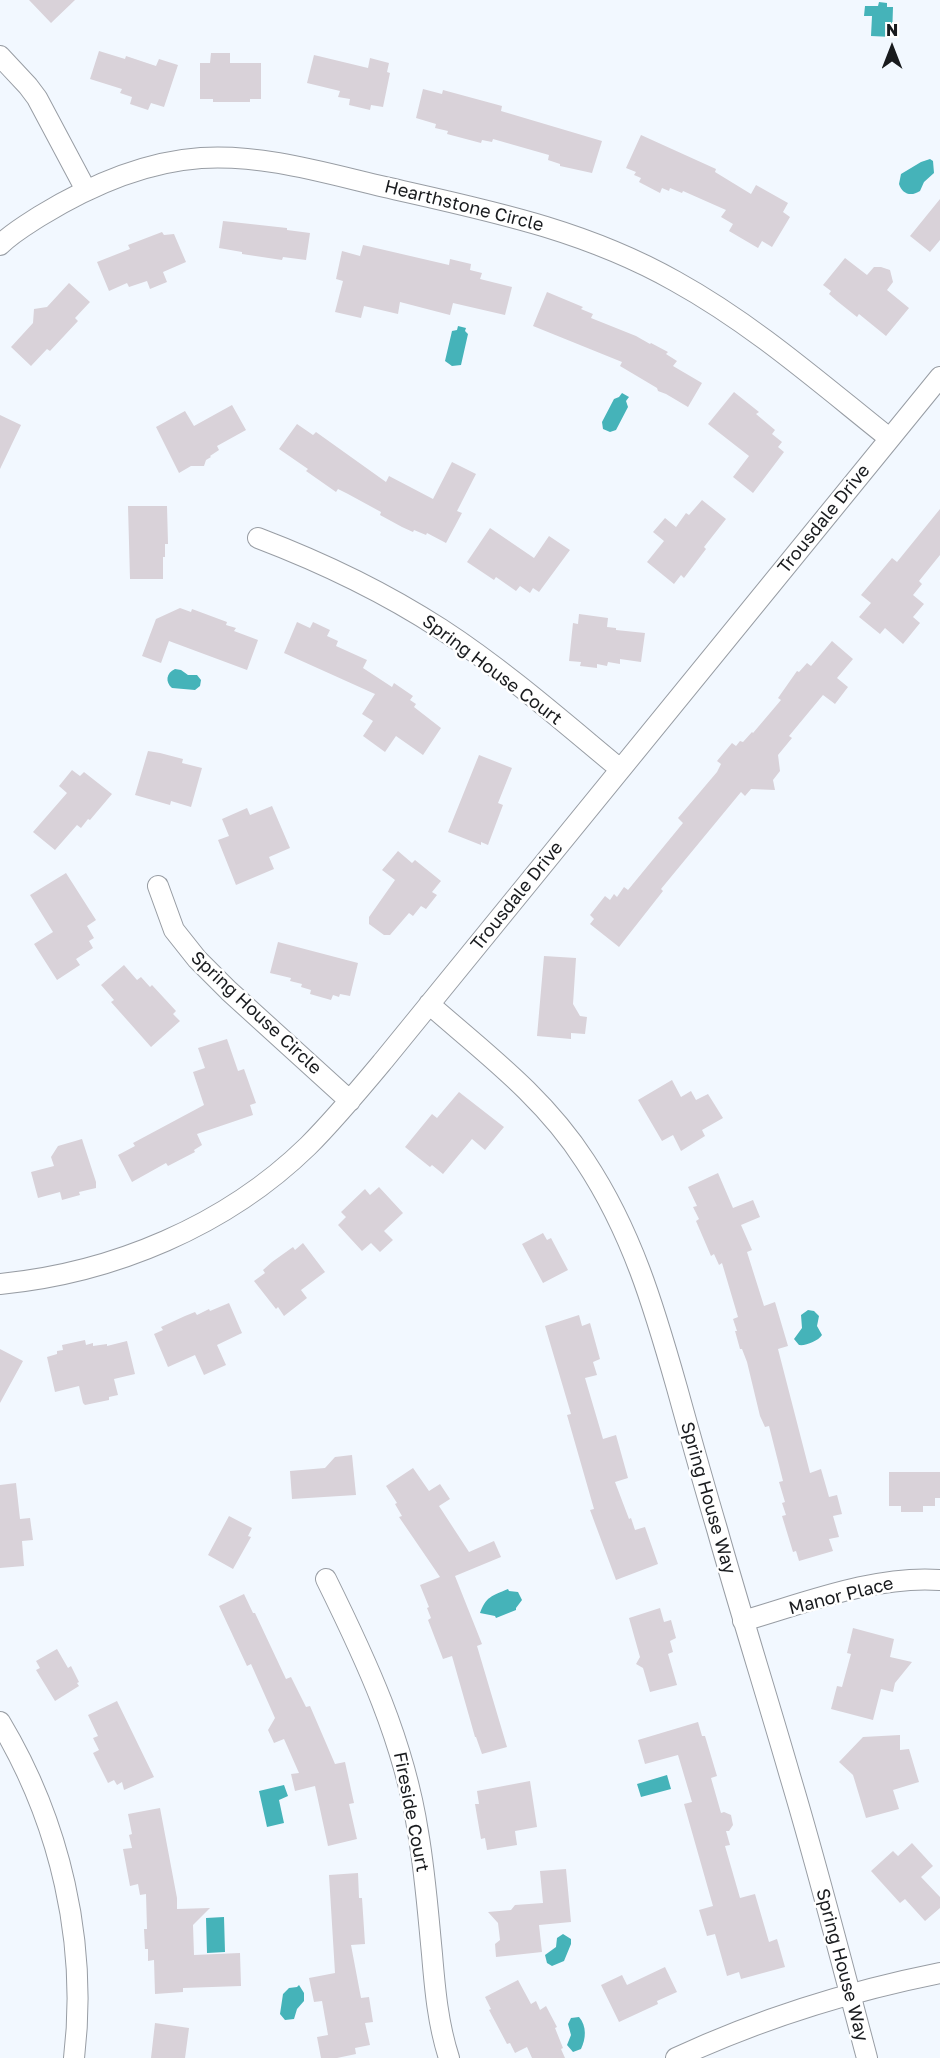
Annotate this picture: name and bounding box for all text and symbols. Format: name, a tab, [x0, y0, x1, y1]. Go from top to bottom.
north arrow	[862, 18, 922, 78]
text: N	[886, 20, 898, 40]
street label: Hearthstone Circle	[382, 176, 546, 236]
street label: Trousdale Drive	[773, 460, 875, 578]
street label: Spring House Court	[418, 610, 566, 730]
street label: Trousdale Drive	[466, 837, 568, 955]
street label: Spring House Circle	[186, 947, 326, 1079]
street label: Spring House Way	[676, 1419, 740, 1577]
street label: Manor Place	[786, 1573, 896, 1619]
street label: Fireside Court	[389, 1750, 433, 1874]
street label: Spring House Way	[811, 1886, 873, 2044]

